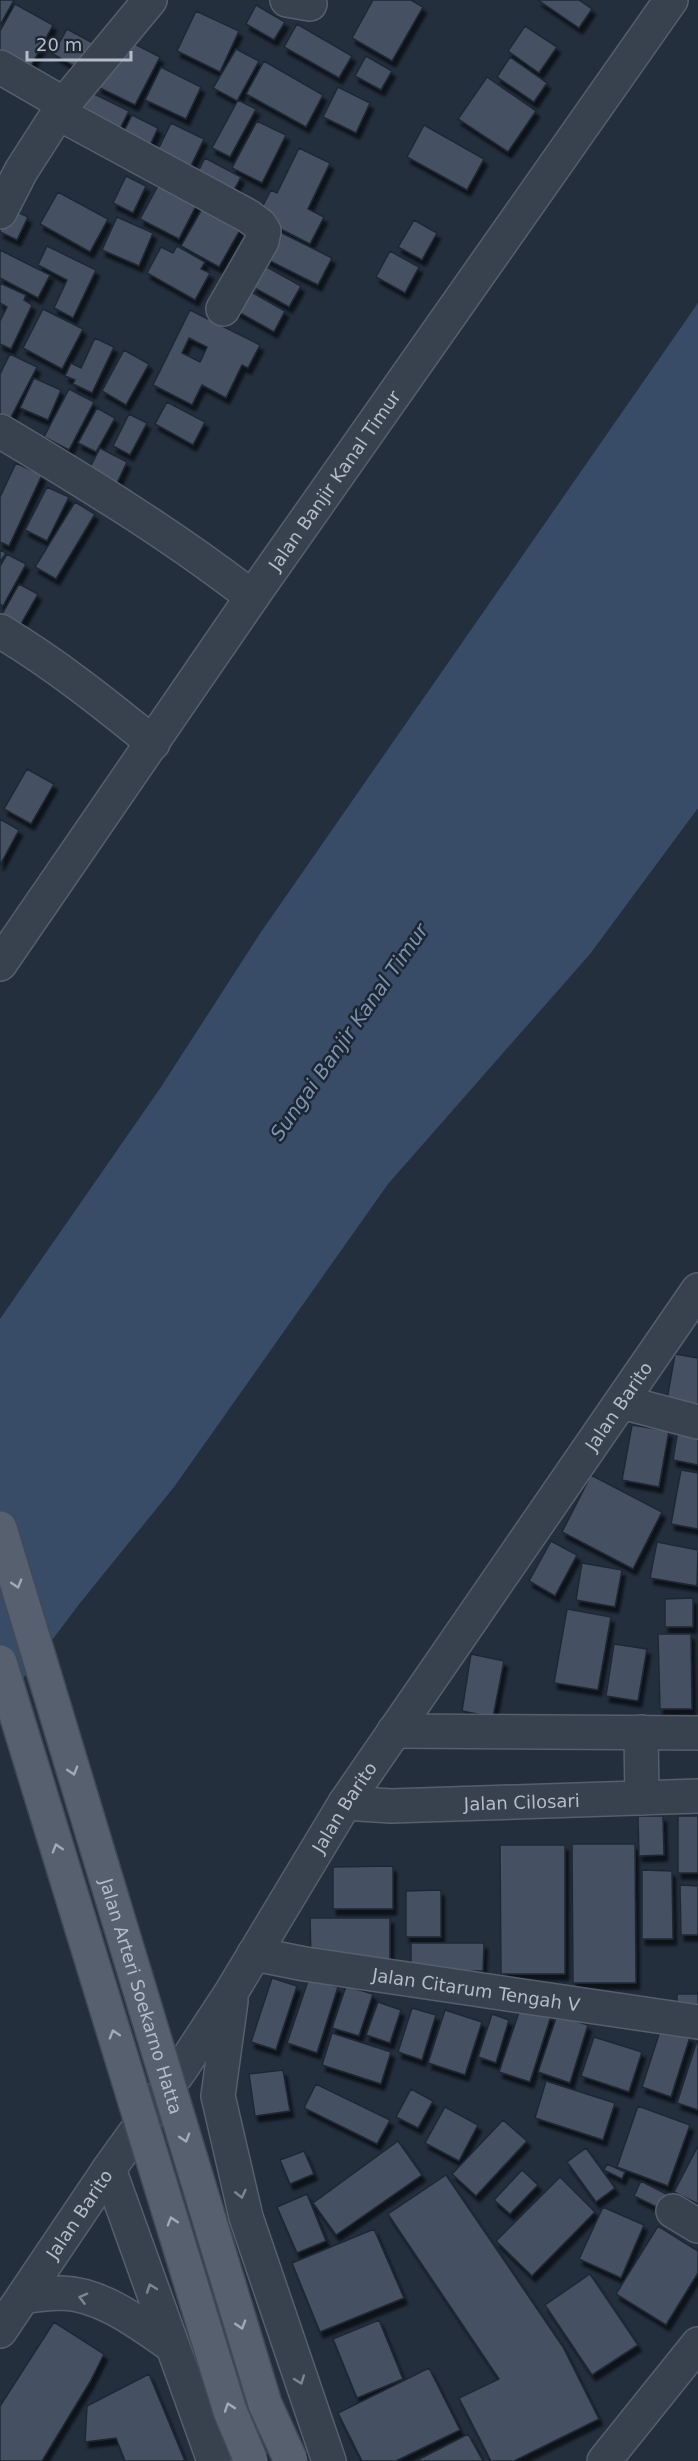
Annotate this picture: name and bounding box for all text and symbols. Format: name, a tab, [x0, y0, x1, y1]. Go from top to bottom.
scale bar	[27, 24, 130, 62]
text: 20 m	[36, 34, 82, 55]
street label: Jalan Banjir Kanal Timur	[263, 386, 405, 575]
water label: Sungai Banjir Kanal Timur	[265, 918, 434, 1145]
street label: Jalan Barito	[580, 1357, 656, 1455]
one-way arrow	[10, 1578, 22, 1589]
street label: Jalan Barito	[307, 1758, 381, 1857]
one-way arrow	[66, 1765, 79, 1776]
street label: Jalan Cilosari	[463, 1789, 580, 1814]
one-way arrow	[52, 1843, 64, 1854]
street label: Jalan Arteri Soekarno Hatta	[96, 1875, 187, 2116]
street label: Jalan Citarum Tengah V	[370, 1963, 582, 2015]
one-way arrow	[109, 2029, 122, 2040]
one-way arrow	[178, 2132, 190, 2143]
street label: Jalan Barito	[41, 2165, 116, 2264]
one-way arrow	[233, 2189, 246, 2199]
one-way arrow	[167, 2216, 179, 2226]
one-way arrow	[145, 2283, 158, 2294]
one-way arrow	[79, 2292, 89, 2305]
one-way arrow	[234, 2319, 246, 2330]
one-way arrow	[292, 2374, 305, 2384]
one-way arrow	[224, 2402, 237, 2413]

